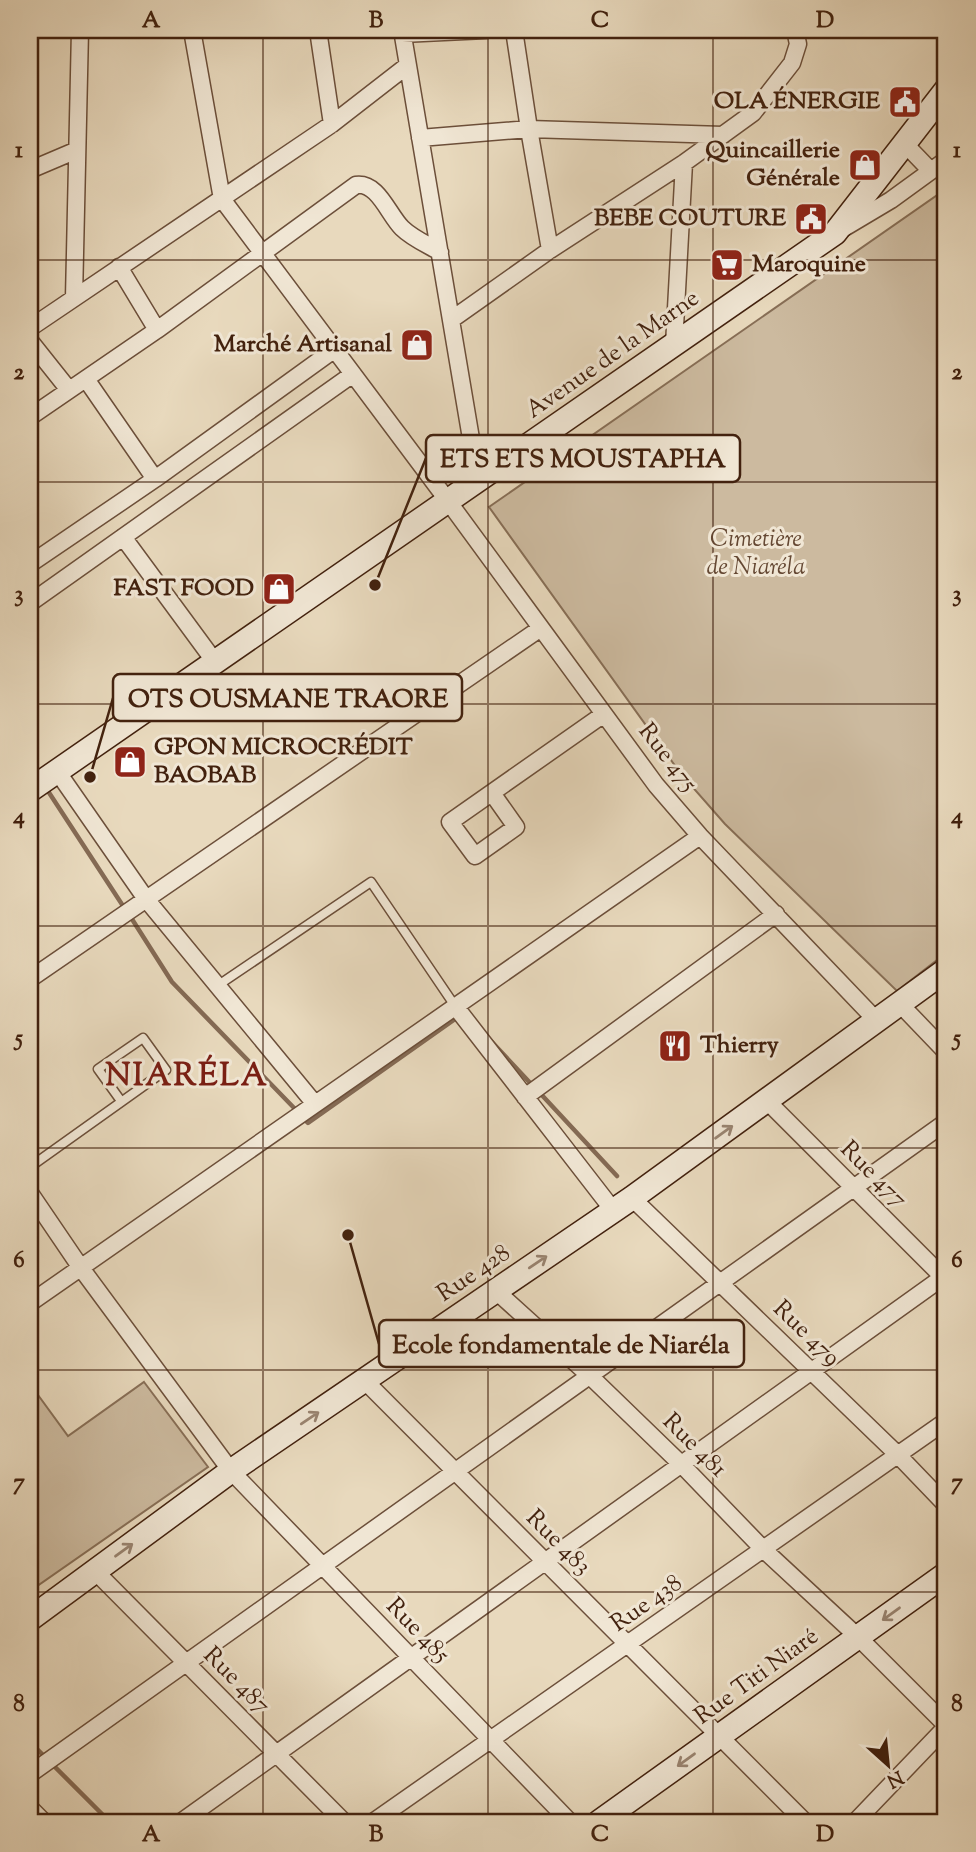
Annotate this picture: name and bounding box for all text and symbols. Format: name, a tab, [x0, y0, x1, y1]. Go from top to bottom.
text: A	[142, 5, 161, 38]
text: B	[369, 5, 384, 38]
text: C	[591, 5, 609, 38]
text: D	[816, 5, 834, 38]
public building icon: OLA ÉNERGIE	[886, 83, 924, 121]
place label: OLA ÉNERGIE	[714, 85, 880, 119]
place label: Quincaillerie Générale	[705, 134, 840, 196]
text: 1	[15, 135, 23, 168]
text: 1	[953, 135, 961, 168]
shop icon: Quincaillerie Générale	[846, 146, 884, 184]
public building icon: BEBE COUTURE	[792, 200, 830, 238]
place label: BEBE COUTURE	[594, 202, 787, 236]
supermarket icon: Maroquine	[708, 246, 746, 284]
place label: Maroquine	[752, 248, 866, 282]
street label: Avenue de la Marne	[519, 282, 707, 428]
shop icon: Marché Artisanal	[398, 326, 436, 364]
place label: Marché Artisanal	[214, 328, 392, 362]
text: 2	[14, 357, 25, 390]
text: 2	[952, 357, 963, 390]
callout: ETS ETS MOUSTAPHA	[426, 435, 740, 482]
text: ETS ETS MOUSTAPHA	[440, 442, 727, 479]
park label: Cimetière de Niaréla	[707, 523, 805, 585]
shop icon: FAST FOOD	[260, 570, 298, 608]
place label: FAST FOOD	[113, 572, 254, 606]
text: 3	[14, 579, 24, 612]
text: 3	[952, 579, 962, 612]
callout: OTS OUSMANE TRAORE	[113, 674, 462, 721]
text: OTS OUSMANE TRAORE	[128, 682, 448, 719]
street label: Rue 475	[629, 716, 705, 800]
place label: GPON MICROCRÉDIT BAOBAB	[154, 731, 413, 793]
shop icon: GPON MICROCRÉDIT BAOBAB	[111, 743, 149, 781]
text: 4	[12, 801, 25, 834]
text: 4	[950, 801, 963, 834]
text: 5	[13, 1023, 23, 1056]
text: 5	[951, 1023, 961, 1056]
restaurant icon: Thierry	[656, 1027, 694, 1065]
place label: Thierry	[700, 1029, 779, 1063]
district label: NIARÉLA	[105, 1054, 269, 1100]
one-way arrow	[715, 1125, 734, 1140]
street label: Rue 477	[832, 1134, 914, 1216]
street label: Rue 428	[431, 1237, 517, 1311]
text: 6	[13, 1245, 25, 1278]
text: 6	[951, 1245, 963, 1278]
one-way arrow	[528, 1254, 547, 1269]
street label: Rue 479	[765, 1293, 847, 1375]
callout: Ecole fondamentale de Niaréla	[379, 1320, 744, 1367]
text: Ecole fondamentale de Niaréla	[392, 1328, 730, 1365]
street label: Rue 481	[654, 1406, 734, 1486]
one-way arrow	[300, 1411, 319, 1425]
text: 7	[13, 1467, 25, 1500]
text: 7	[951, 1467, 963, 1500]
street label: Rue 483	[518, 1503, 598, 1583]
one-way arrow	[115, 1543, 134, 1558]
street label: Rue 438	[604, 1567, 690, 1641]
street label: Rue 485	[377, 1591, 457, 1671]
one-way arrow	[882, 1607, 901, 1621]
street label: Rue Titi Niaré	[688, 1620, 826, 1734]
street label: Rue 487	[195, 1640, 277, 1722]
text: 8	[13, 1689, 25, 1722]
text: 8	[951, 1689, 963, 1722]
north arrow	[853, 1730, 923, 1800]
one-way arrow	[677, 1753, 696, 1768]
text: N	[882, 1762, 907, 1793]
text: A	[142, 1819, 161, 1852]
text: B	[369, 1819, 384, 1852]
text: C	[591, 1819, 609, 1852]
text: D	[816, 1819, 834, 1852]

